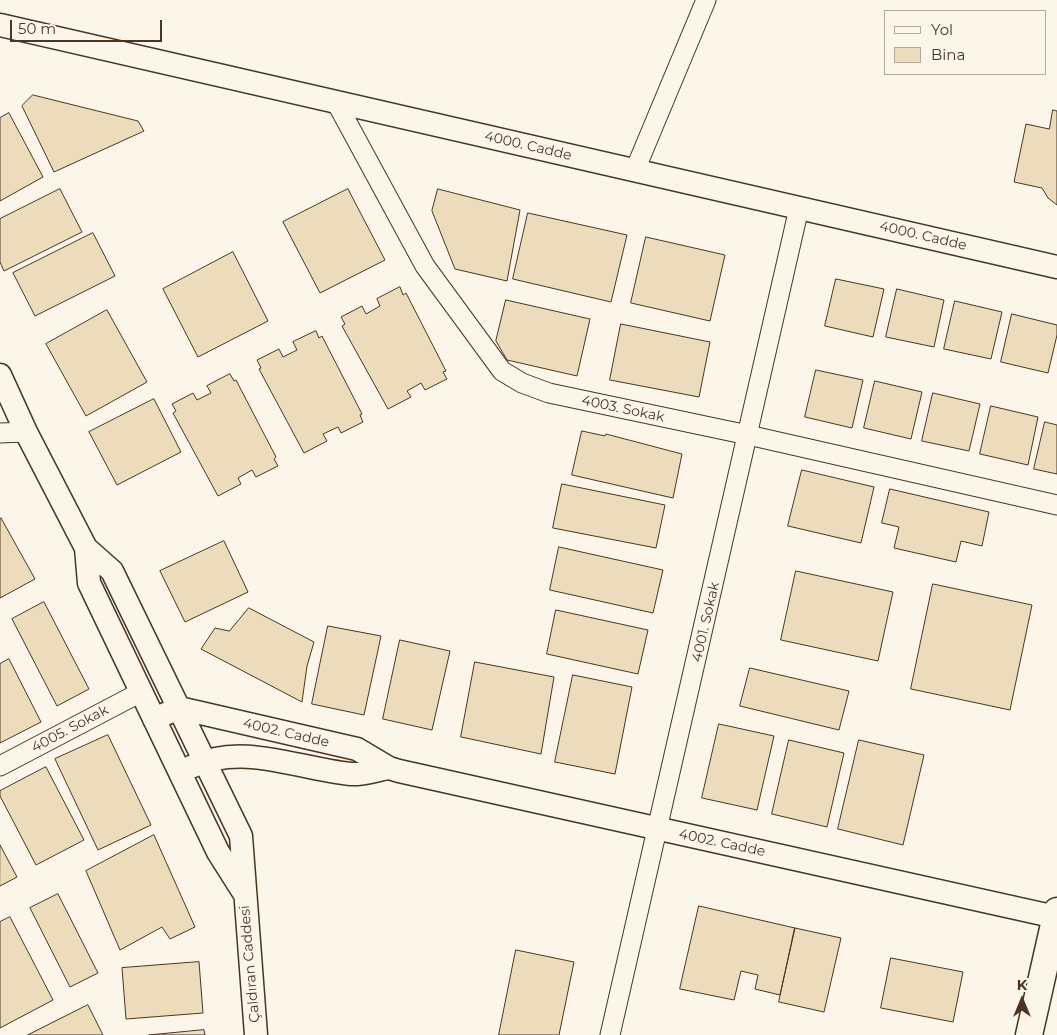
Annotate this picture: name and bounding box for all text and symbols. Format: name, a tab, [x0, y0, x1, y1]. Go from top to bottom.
scale bar	[12, 10, 165, 42]
legend	[884, 10, 1047, 75]
text: 50 m	[18, 19, 56, 38]
text: Yol	[931, 20, 953, 39]
text: Bina	[931, 45, 965, 64]
street label: 4000. Cadde	[483, 128, 573, 164]
street label: 4000. Cadde	[878, 218, 968, 254]
street label: 4003. Sokak	[580, 392, 666, 426]
street label: 4001. Sokak	[689, 580, 723, 664]
street label: 4005. Sokak	[29, 702, 111, 756]
street label: 4002. Cadde	[241, 715, 331, 751]
street label: 4002. Cadde	[677, 826, 767, 860]
street label: Çaldıran Caddesi	[237, 905, 263, 1023]
north arrow	[997, 975, 1047, 1025]
text: K	[1017, 976, 1027, 994]

